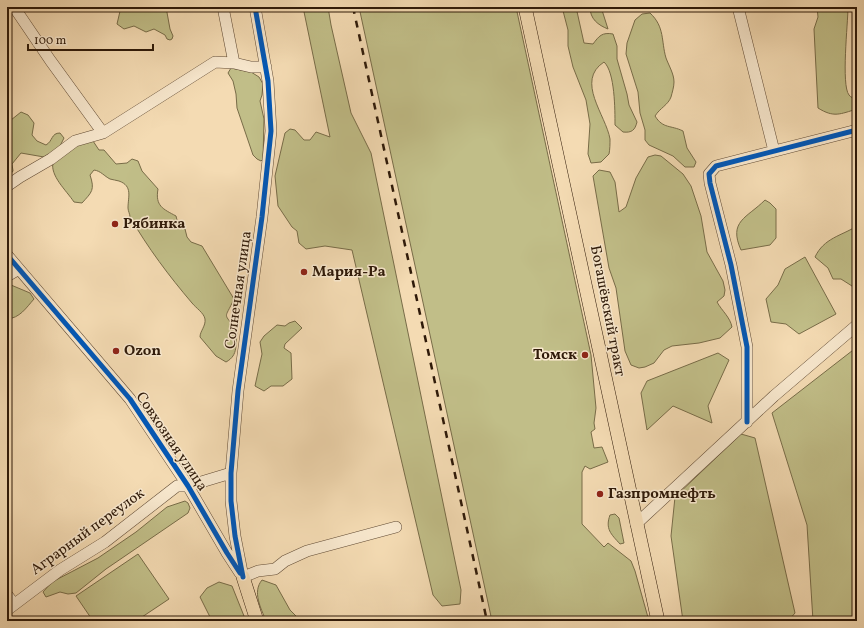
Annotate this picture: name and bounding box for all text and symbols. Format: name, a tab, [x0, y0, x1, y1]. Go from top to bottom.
scale bar	[28, 26, 153, 52]
text: 100 m	[34, 33, 67, 49]
place label: Рябинка	[123, 214, 185, 235]
marker: Рябинка	[110, 219, 120, 229]
street label: Солнечная улица	[220, 230, 258, 350]
street label: Богашёвский тракт	[584, 244, 630, 379]
place label: Мария-Ра	[312, 262, 386, 283]
marker: Мария-Ра	[299, 267, 309, 277]
place label: Ozon	[124, 341, 161, 362]
place label: Томск	[533, 345, 577, 366]
marker: Ozon	[111, 346, 121, 356]
marker: Томск	[580, 350, 590, 360]
street label: Совхозная улица	[130, 388, 212, 496]
street label: Аграрный переулок	[27, 483, 149, 581]
place label: Газпромнефть	[608, 484, 716, 505]
marker: Газпромнефть	[595, 489, 605, 499]

